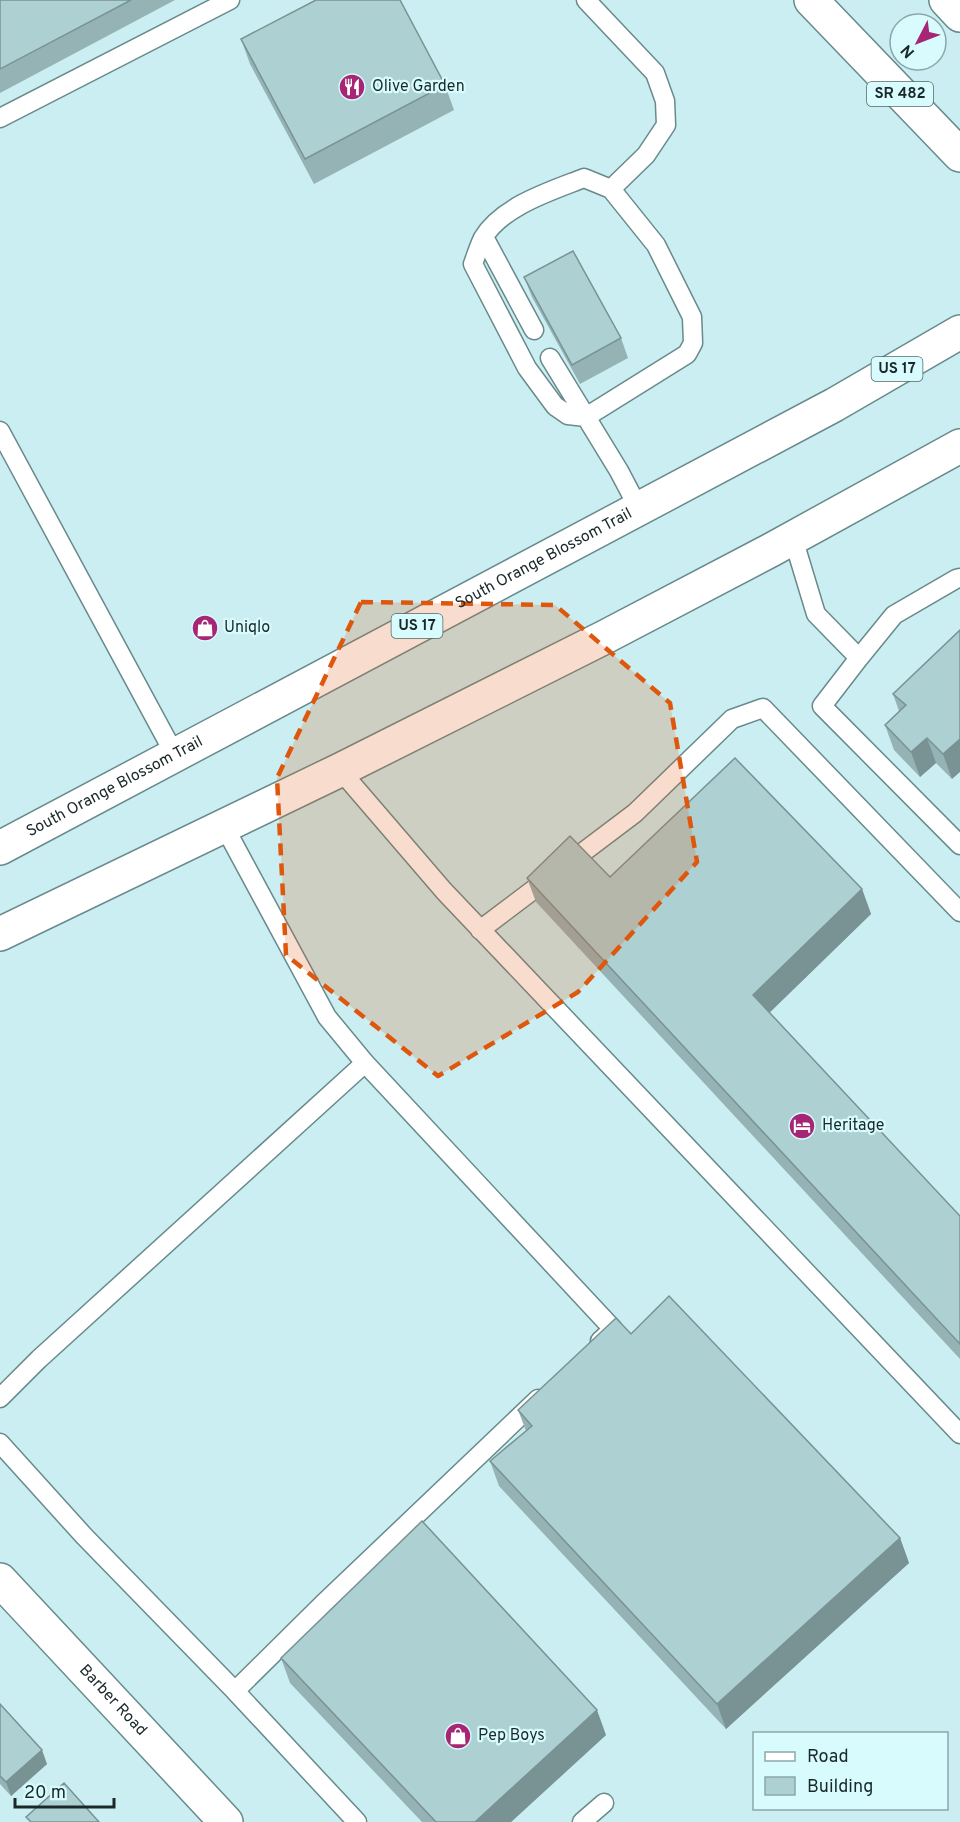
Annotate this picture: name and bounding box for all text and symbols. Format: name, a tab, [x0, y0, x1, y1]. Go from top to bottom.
north arrow	[888, 12, 948, 72]
text: N	[897, 40, 920, 62]
restaurant icon: Olive Garden	[337, 72, 367, 102]
place label: Olive Garden	[372, 77, 465, 97]
road number: SR 482	[867, 82, 933, 106]
road number: US 17	[872, 357, 922, 381]
street label: South Orange Blossom Trail	[452, 504, 636, 614]
shop icon: Uniqlo	[190, 613, 220, 643]
road number: US 17	[392, 614, 442, 638]
place label: Uniqlo	[224, 618, 270, 638]
street label: South Orange Blossom Trail	[23, 732, 207, 842]
hotel icon: Heritage	[787, 1111, 817, 1141]
place label: Heritage	[822, 1116, 884, 1136]
street label: Barber Road	[74, 1661, 151, 1740]
shop icon: Pep Boys	[443, 1721, 473, 1751]
place label: Pep Boys	[478, 1726, 545, 1746]
legend	[753, 1732, 948, 1810]
text: Road	[807, 1746, 849, 1769]
scale bar	[15, 1771, 114, 1809]
text: Building	[807, 1776, 873, 1799]
text: 20 m	[24, 1782, 66, 1805]

